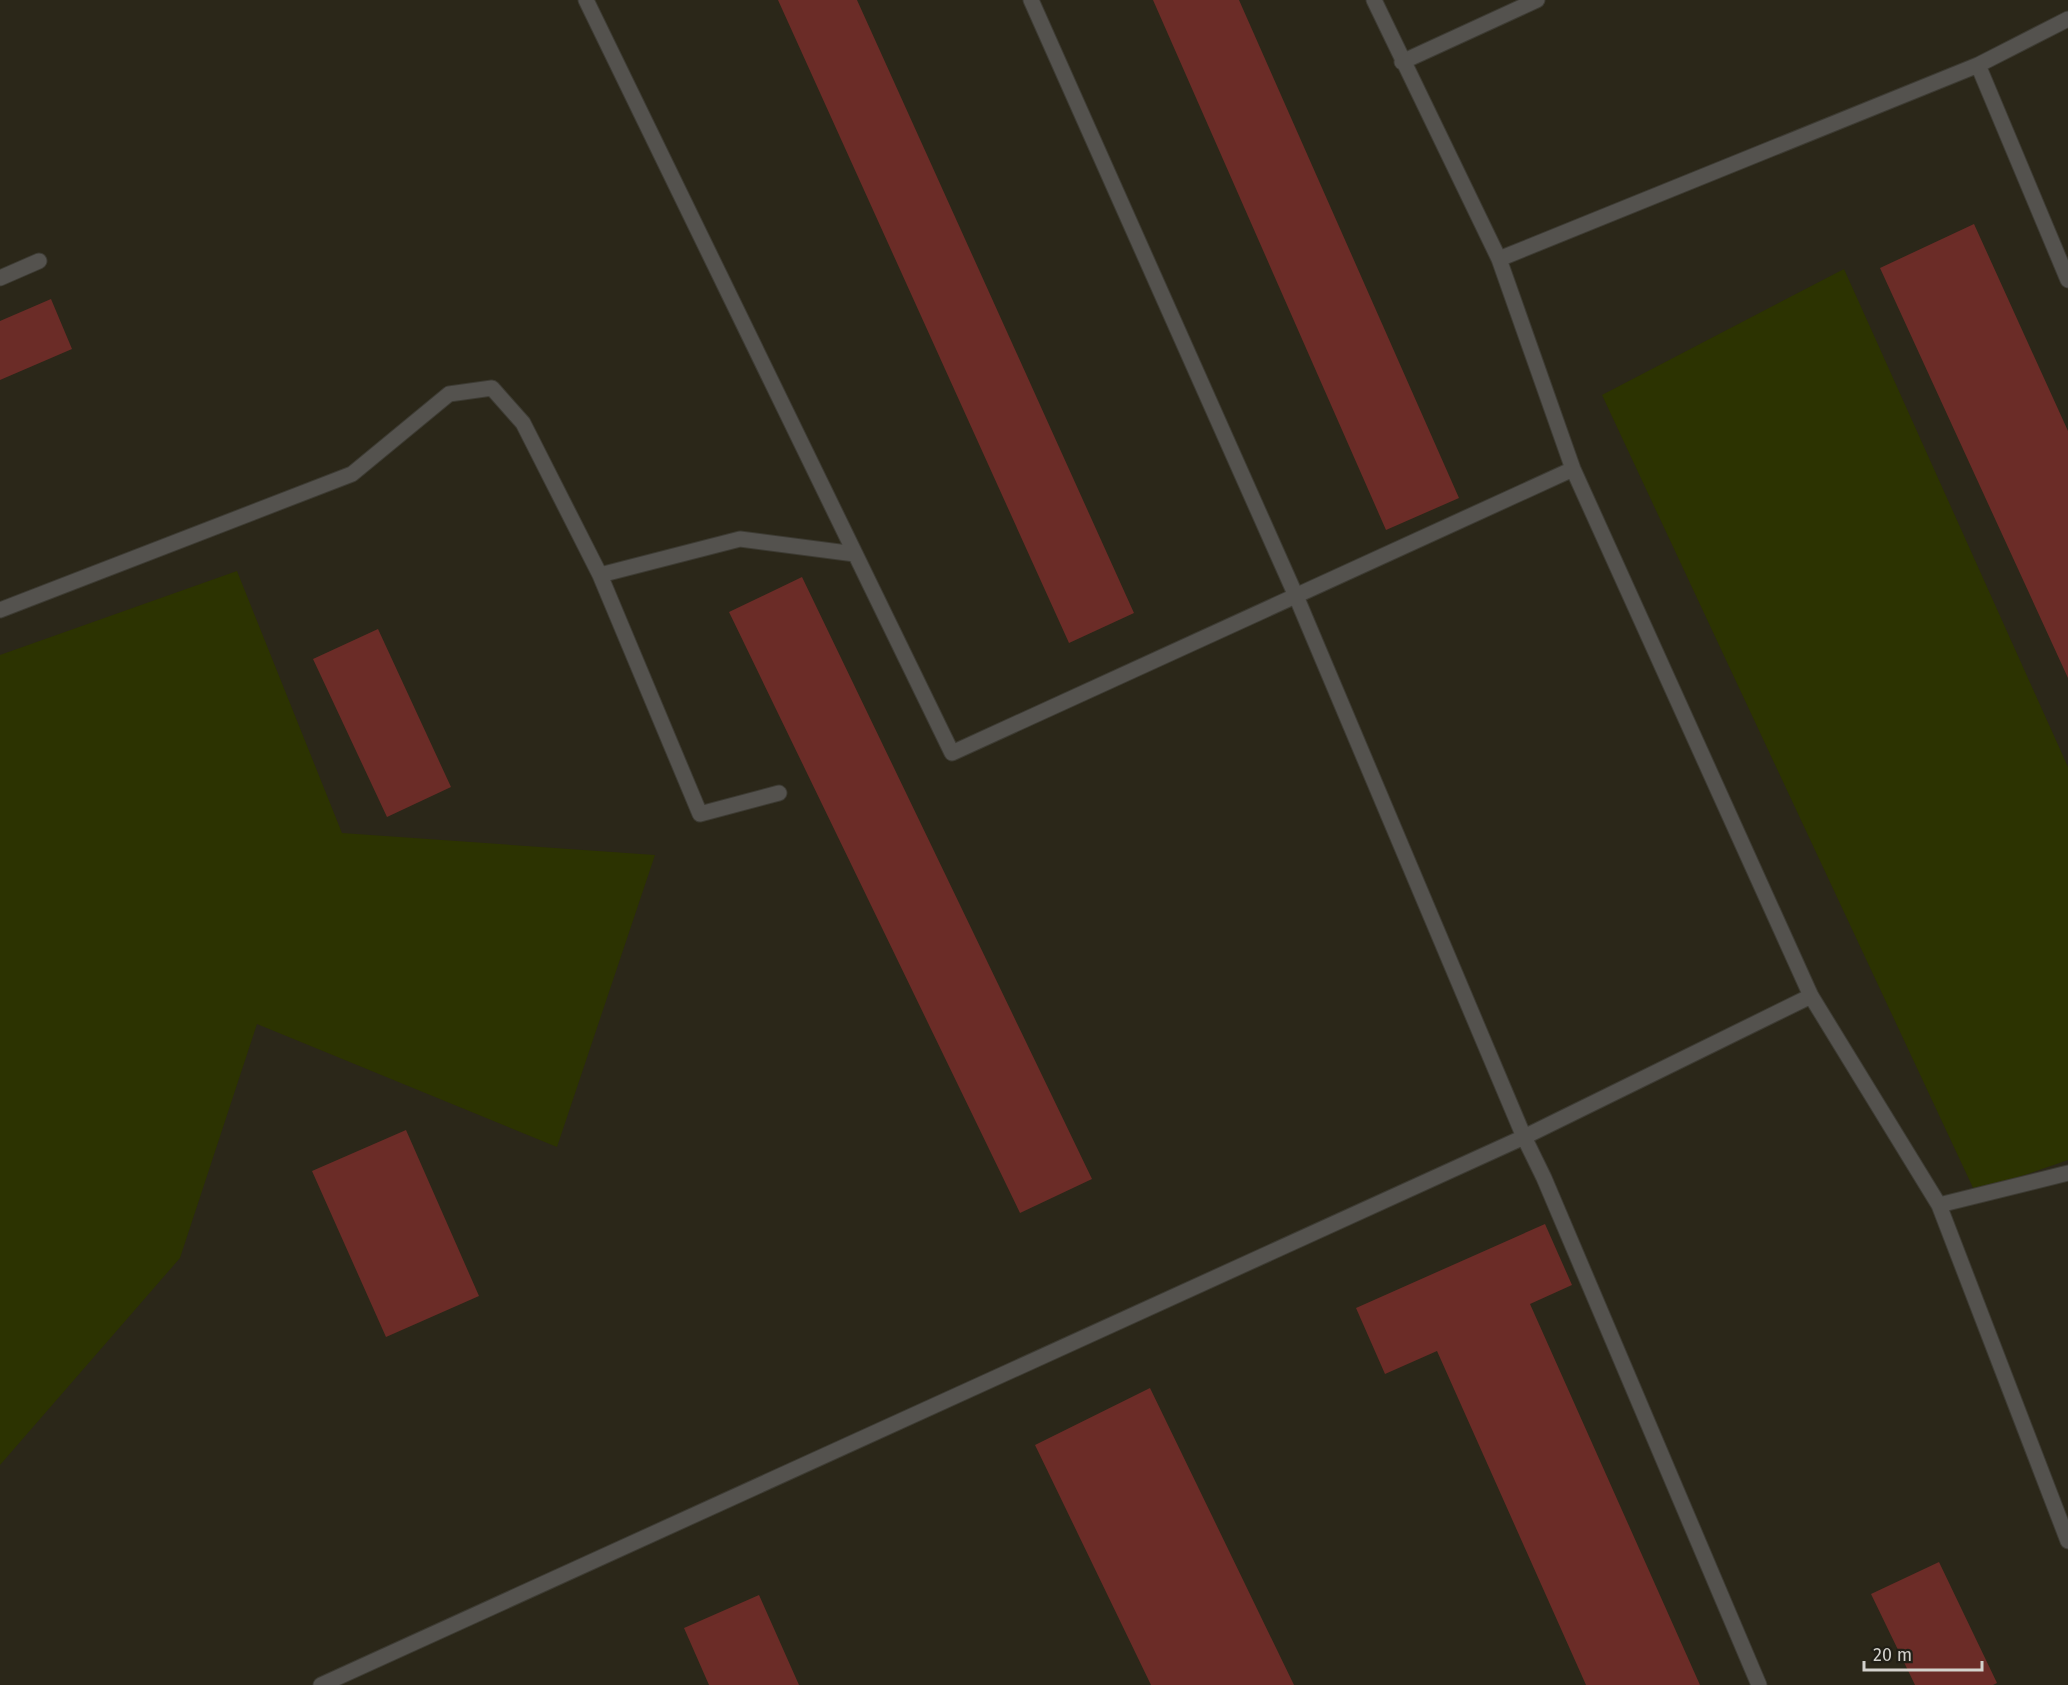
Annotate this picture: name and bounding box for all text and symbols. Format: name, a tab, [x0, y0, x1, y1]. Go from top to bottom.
scale bar	[1864, 1634, 1982, 1672]
text: 20 m	[1873, 1644, 1912, 1666]

